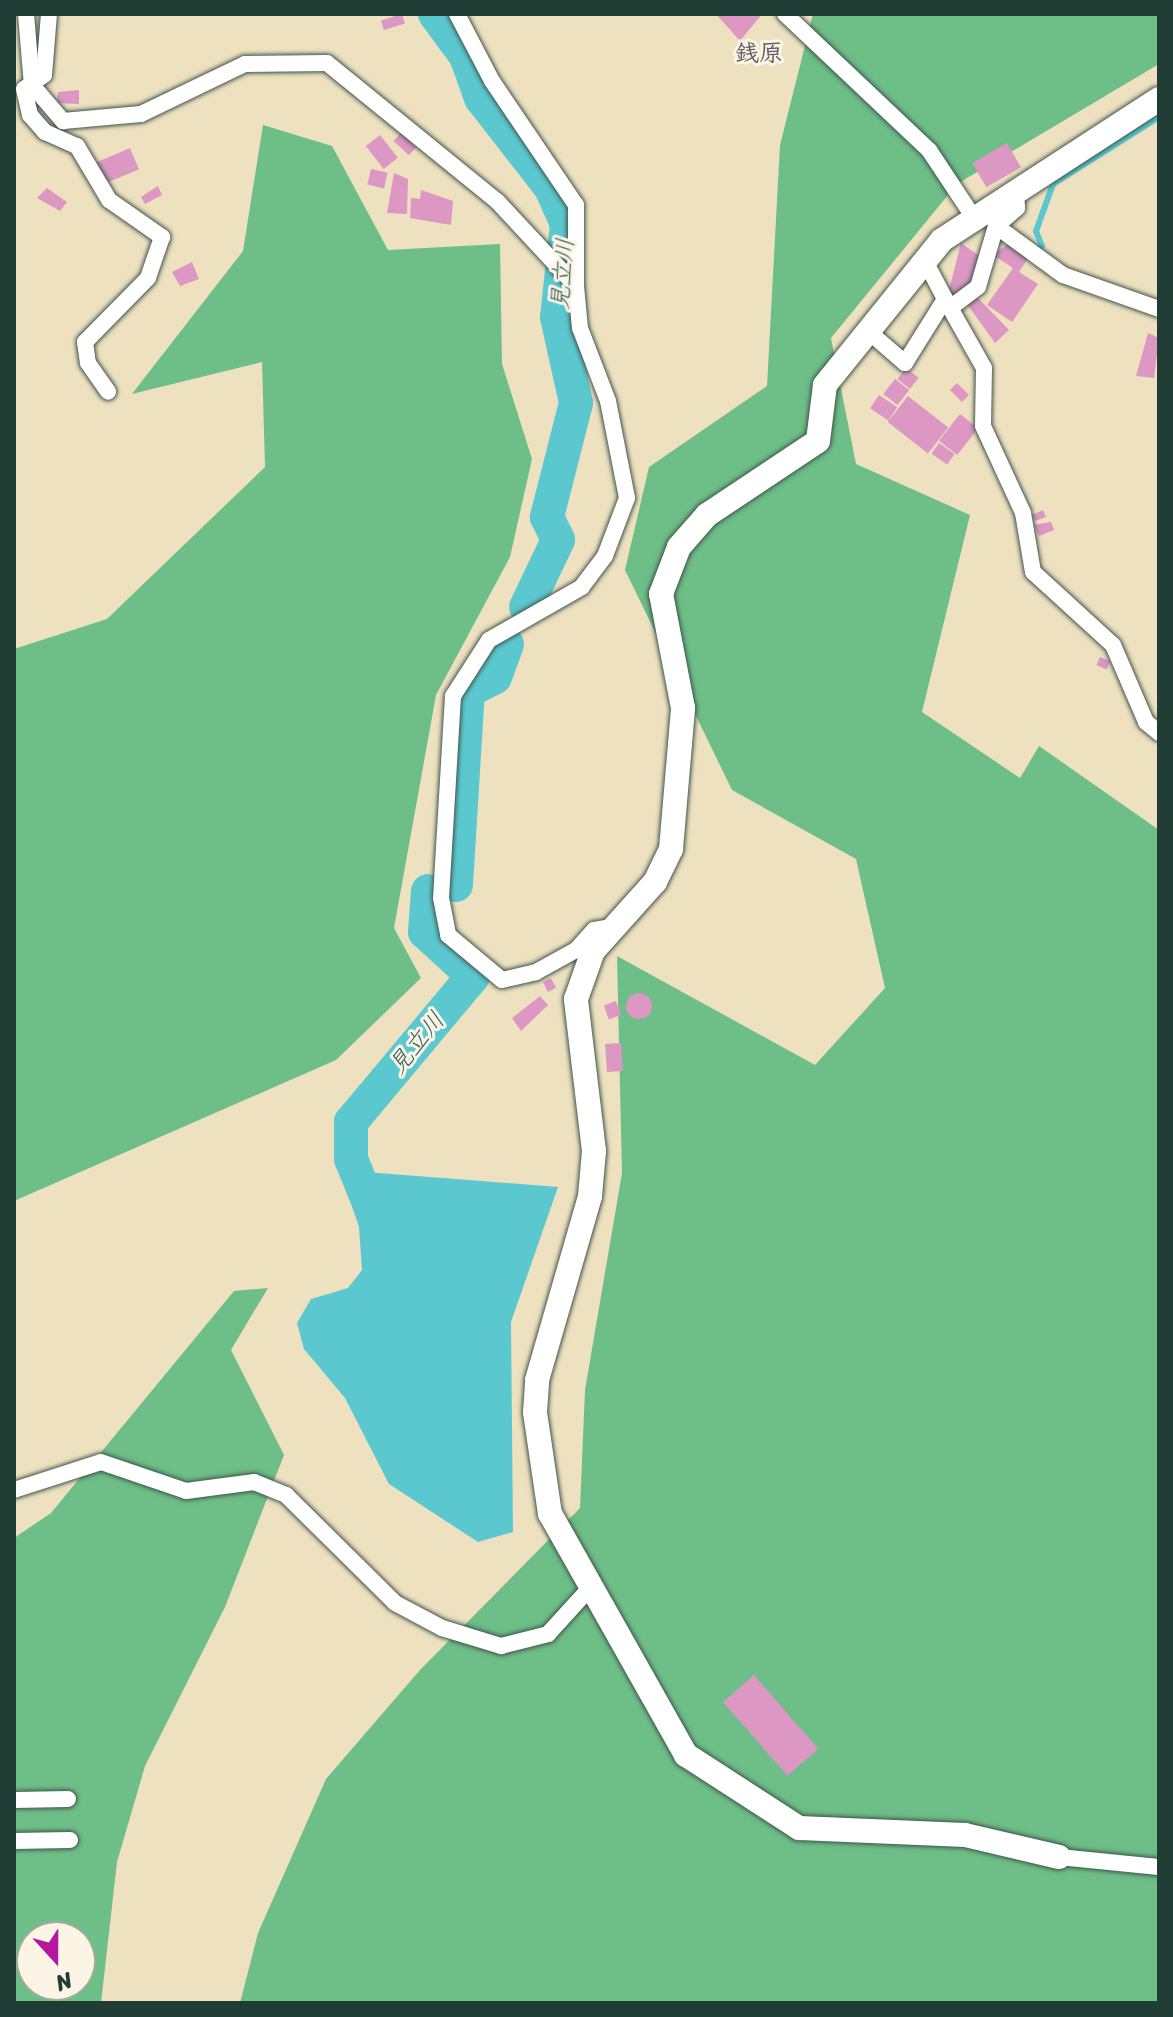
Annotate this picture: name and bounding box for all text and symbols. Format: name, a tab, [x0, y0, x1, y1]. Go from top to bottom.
district label: 銭原	[735, 40, 783, 68]
water label: 見立川	[546, 237, 580, 311]
water label: 見立川	[383, 1006, 451, 1080]
north arrow	[16, 1921, 96, 2001]
text: N	[50, 1961, 78, 2003]

